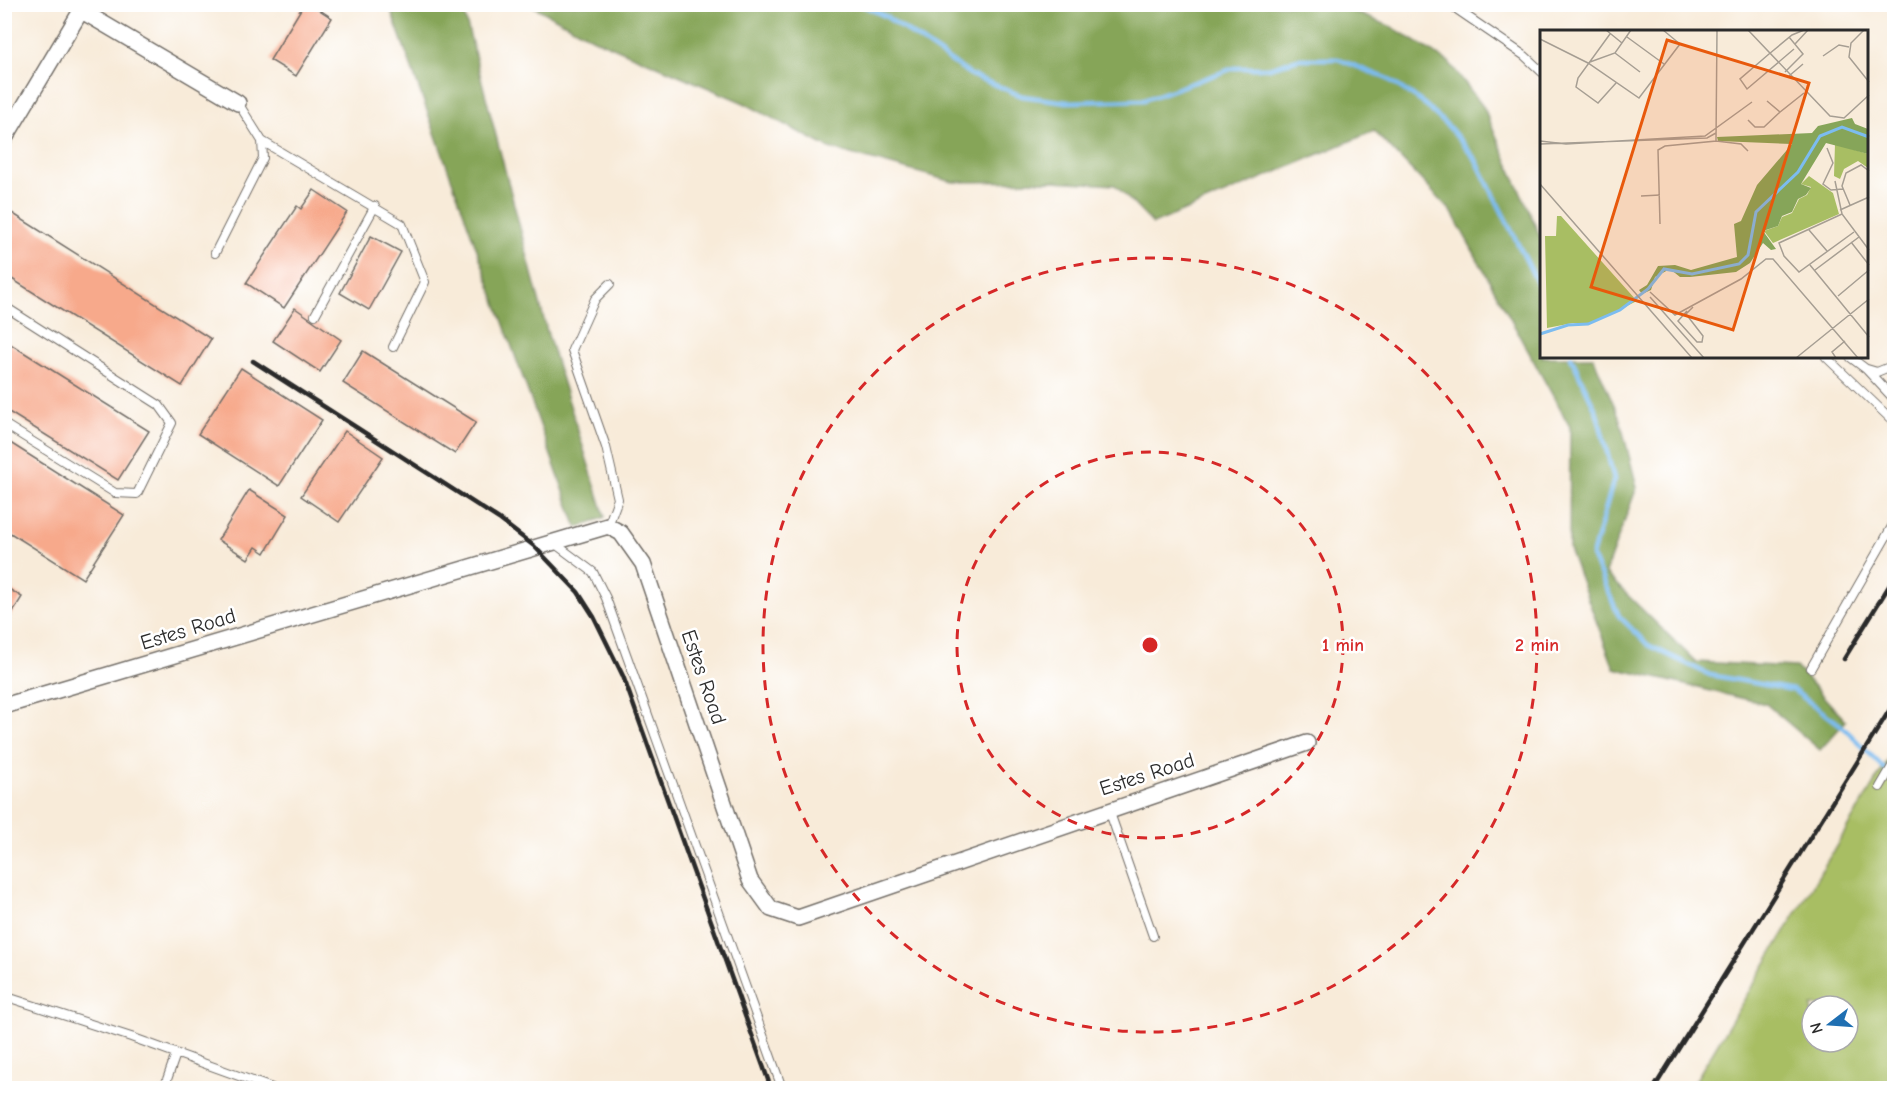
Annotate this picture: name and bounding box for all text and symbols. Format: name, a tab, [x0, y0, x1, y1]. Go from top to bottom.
inset map	[1540, 30, 1869, 358]
street label: Estes Road	[137, 603, 239, 655]
street label: Estes Road	[677, 627, 731, 727]
centre of rings	[1140, 635, 1160, 655]
text: 1 min	[1322, 635, 1364, 656]
text: 2 min	[1515, 635, 1559, 656]
street label: Estes Road	[1096, 747, 1198, 801]
north arrow	[1800, 994, 1860, 1054]
text: N	[1806, 1020, 1827, 1036]

